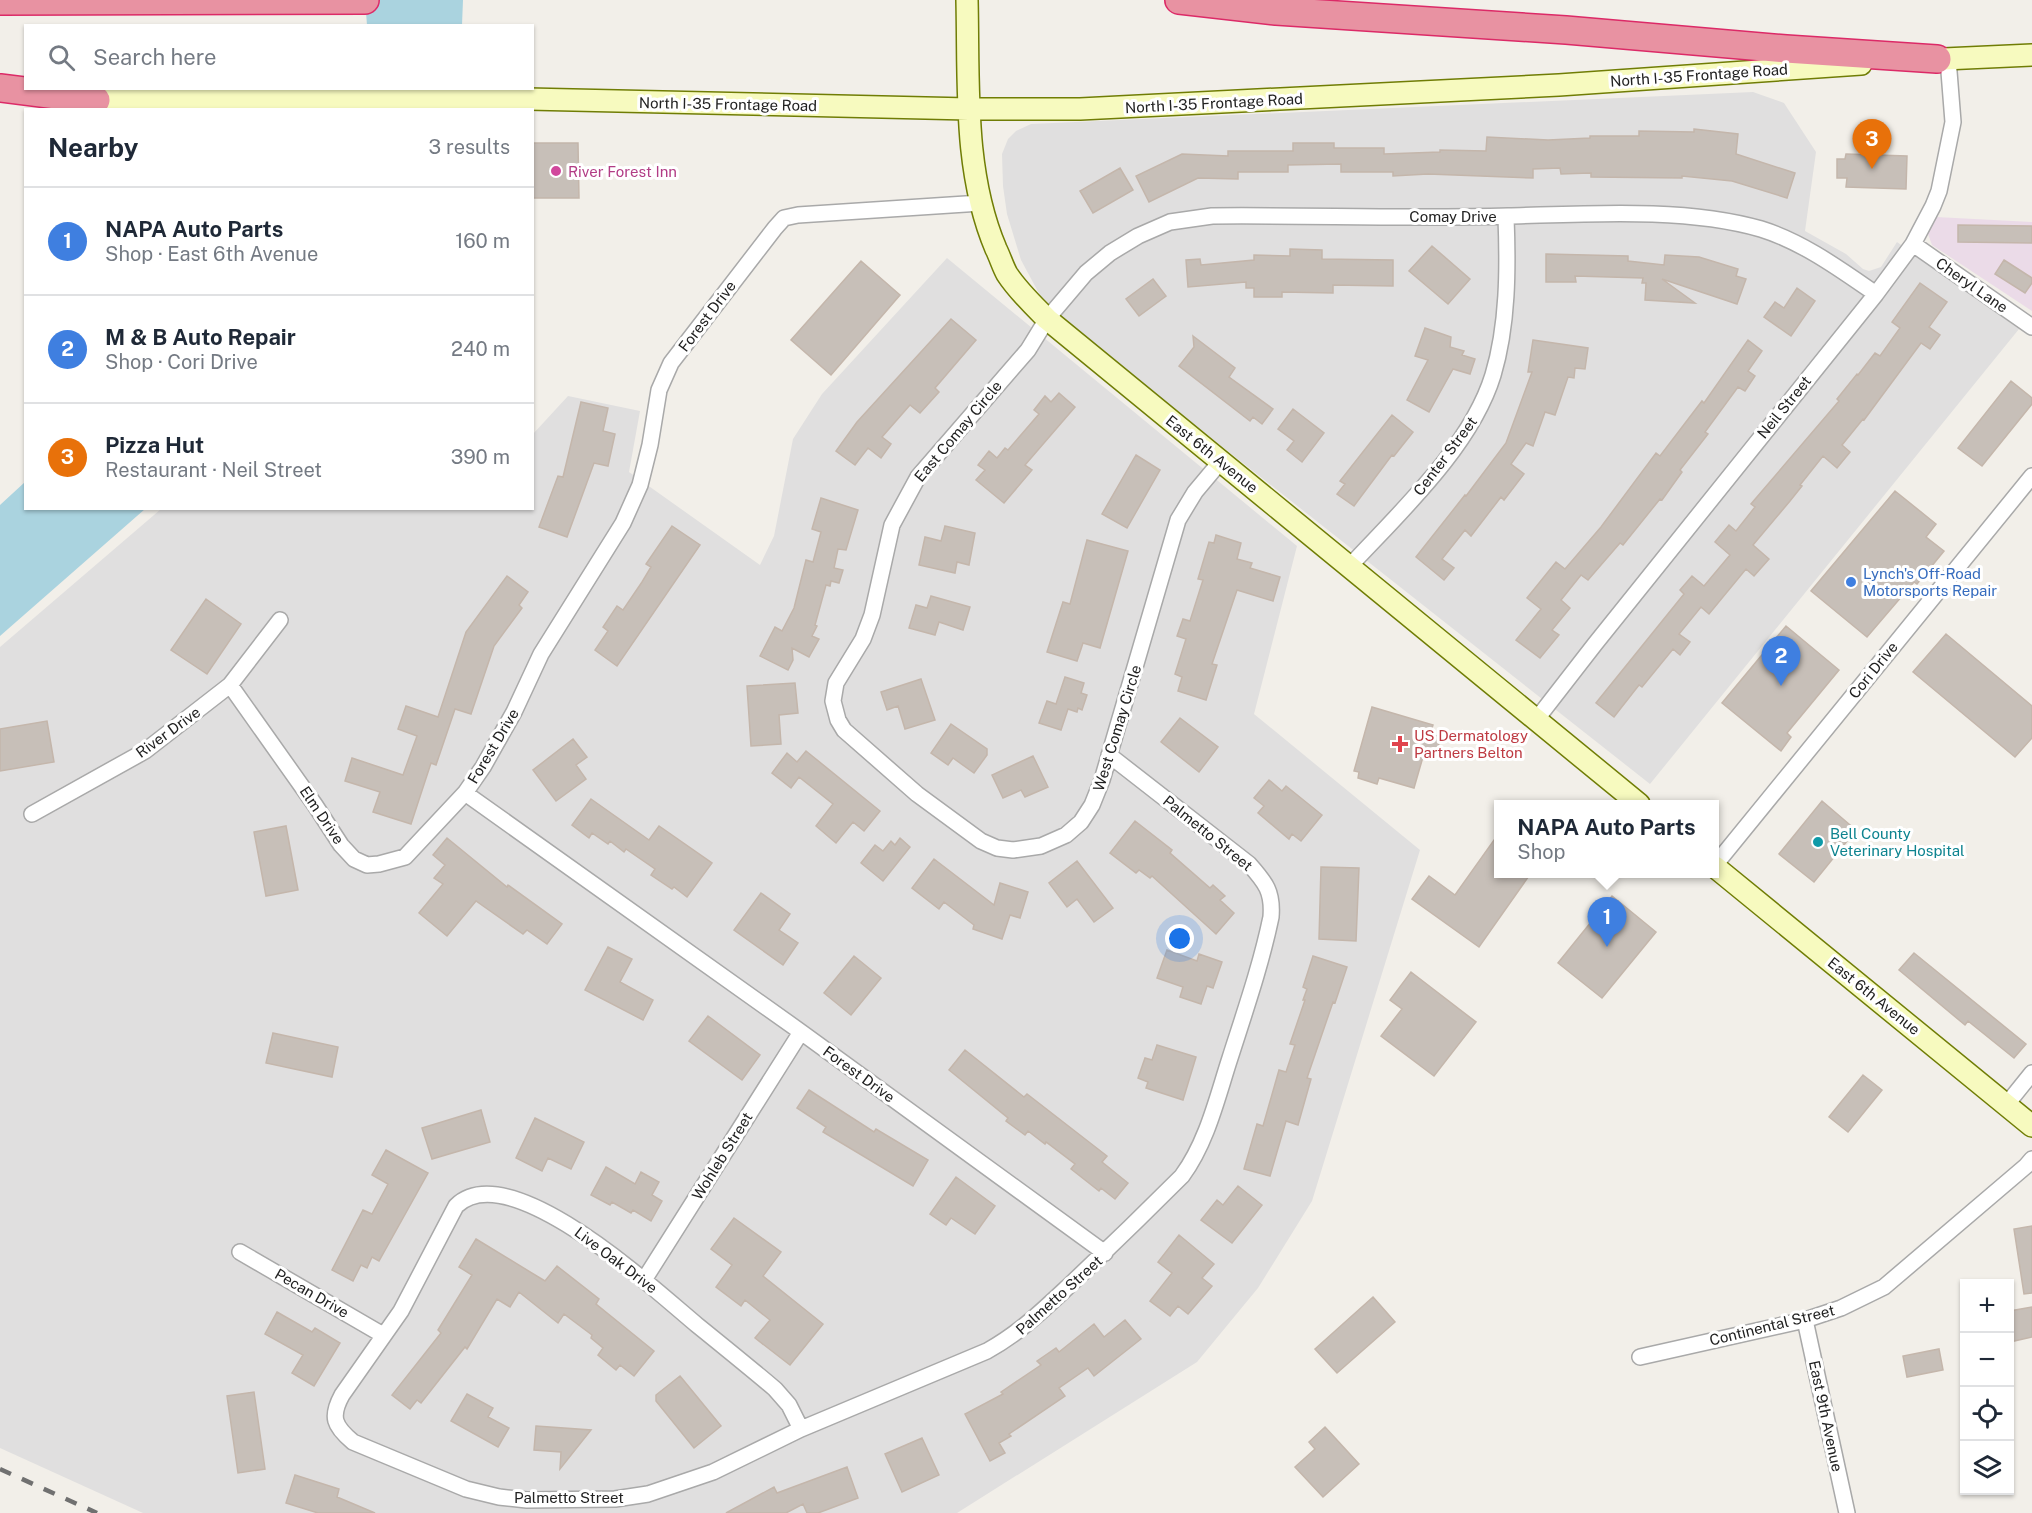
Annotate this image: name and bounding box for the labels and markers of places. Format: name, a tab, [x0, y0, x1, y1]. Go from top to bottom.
pin: 3	[1852, 120, 1892, 169]
place label: River Forest Inn	[568, 163, 677, 180]
marker: River Forest Inn	[549, 164, 563, 178]
place label: Lynch's Off-Road Motorsports Repair	[1863, 565, 1997, 599]
marker: Lynch's Off-Road Motorsports Repair	[1844, 575, 1858, 589]
pin: 2	[1762, 636, 1800, 686]
place label: US Dermatology Partners Belton	[1414, 727, 1528, 761]
marker: US Dermatology Partners Belton	[1391, 735, 1409, 753]
place label: Bell County Veterinary Hospital	[1830, 825, 1965, 859]
marker: Bell County Veterinary Hospital	[1811, 835, 1825, 849]
pin: 1	[1588, 898, 1626, 947]

